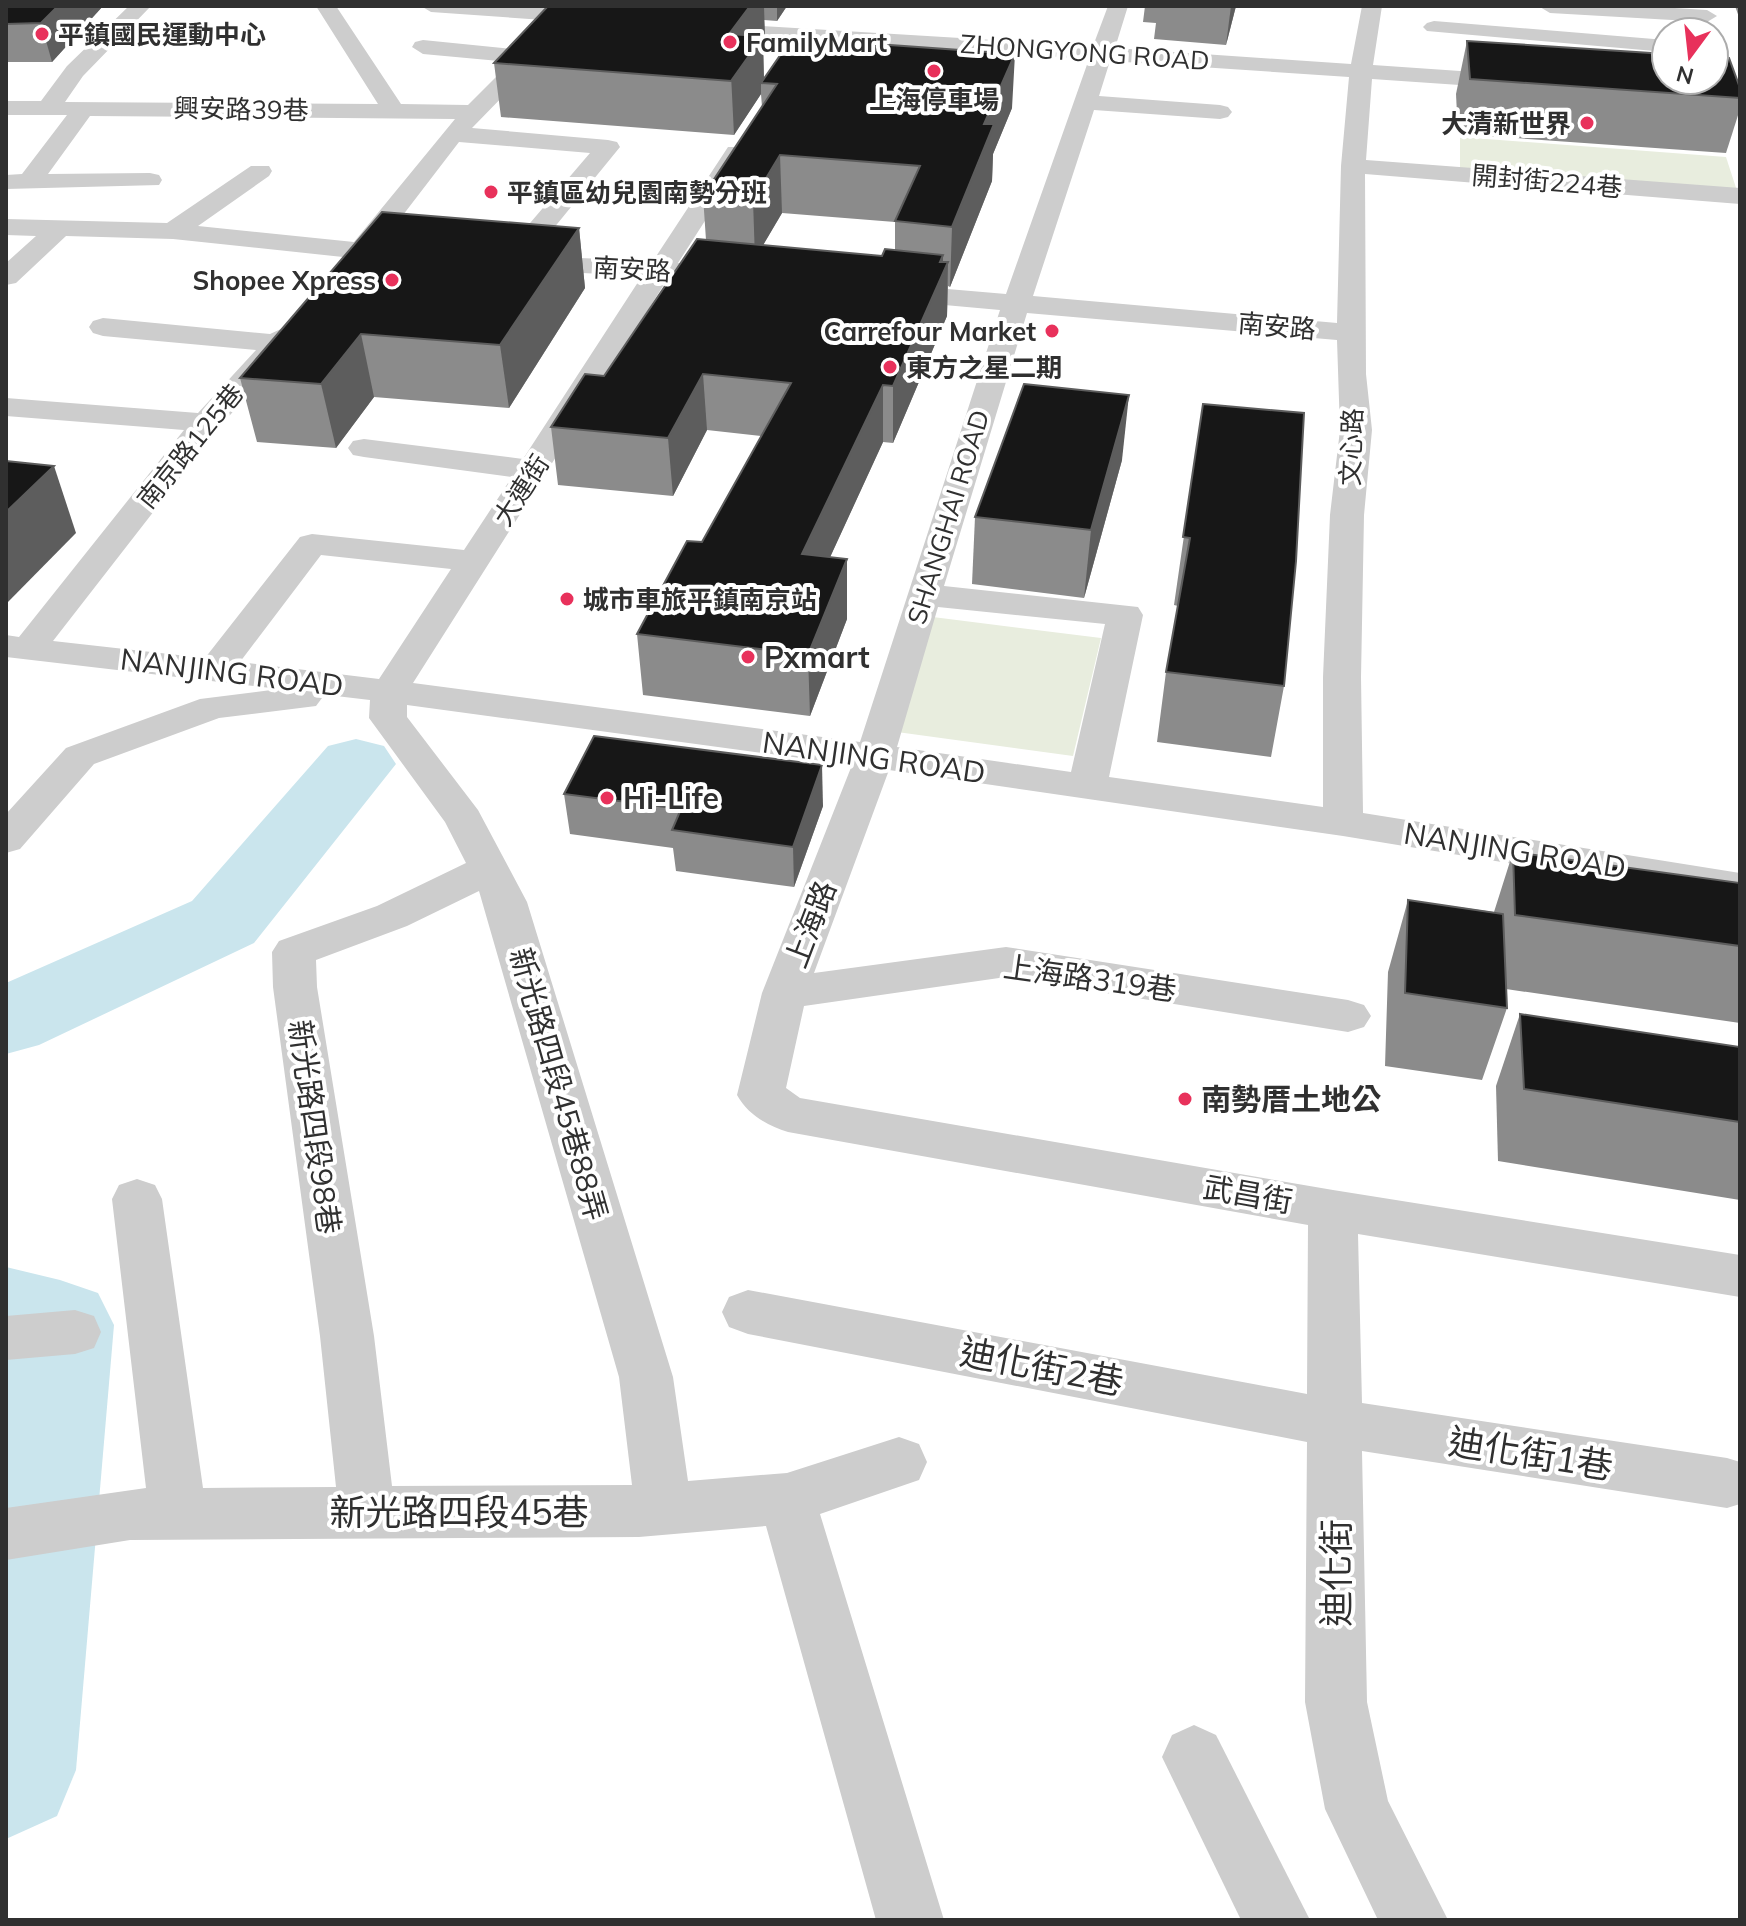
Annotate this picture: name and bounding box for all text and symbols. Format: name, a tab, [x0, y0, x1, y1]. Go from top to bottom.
north arrow	[1650, 16, 1730, 96]
place label: 平鎮國民運動中心	[58, 18, 266, 51]
marker: 平鎮國民運動中心	[33, 25, 51, 43]
place label: FamilyMart	[746, 26, 887, 59]
street label: ZHONGYONG ROAD	[959, 27, 1211, 77]
marker: FamilyMart	[721, 33, 739, 51]
text: N	[1673, 60, 1696, 91]
marker: 上海停車場	[925, 62, 943, 80]
place label: 上海停車場	[869, 83, 999, 116]
street label: 興安路39巷	[173, 91, 309, 127]
place label: 大清新世界	[1441, 107, 1571, 140]
marker: 大清新世界	[1578, 114, 1596, 132]
street label: 開封街224巷	[1470, 158, 1624, 204]
place label: 平鎮區幼兒園南勢分班	[507, 176, 767, 209]
marker: 平鎮區幼兒園南勢分班	[482, 183, 500, 201]
street label: 南安路	[592, 250, 672, 288]
place label: Shopee Xpress	[193, 264, 376, 297]
marker: Shopee Xpress	[383, 271, 401, 289]
street label: 南安路	[1237, 306, 1317, 346]
place label: Carrefour Market	[824, 315, 1036, 348]
marker: Carrefour Market	[1043, 322, 1061, 340]
place label: 東方之星二期	[906, 351, 1062, 384]
marker: 東方之星二期	[881, 358, 899, 376]
street label: 南京路125巷	[130, 377, 250, 515]
street label: SHANGHAI ROAD	[900, 406, 996, 628]
street label: 文心路	[1333, 407, 1369, 487]
street label: 大連街	[486, 448, 556, 532]
place label: 城市車旅平鎮南京站	[583, 583, 817, 616]
marker: 城市車旅平鎮南京站	[558, 590, 576, 608]
place label: Pxmart	[764, 638, 870, 676]
street label: NANJING ROAD	[118, 639, 346, 705]
marker: Pxmart	[739, 648, 757, 666]
street label: NANJING ROAD	[760, 723, 988, 791]
place label: Hi-Life	[623, 779, 719, 817]
marker: Hi-Life	[598, 789, 616, 807]
street label: NANJING ROAD	[1401, 814, 1629, 886]
street label: 上海路	[776, 875, 844, 973]
street label: 新光路四段45巷88弄	[502, 943, 616, 1225]
street label: 上海路319巷	[1001, 947, 1179, 1009]
street label: 新光路四段98巷	[281, 1017, 349, 1237]
place label: 南勢厝土地公	[1201, 1080, 1381, 1118]
marker: 南勢厝土地公	[1176, 1090, 1194, 1108]
street label: 武昌街	[1200, 1167, 1296, 1221]
street label: 迪化街2巷	[956, 1328, 1128, 1404]
street label: 迪化街1巷	[1446, 1418, 1616, 1488]
street label: 新光路四段45巷	[329, 1489, 589, 1534]
street label: 迪化街	[1313, 1519, 1358, 1627]

